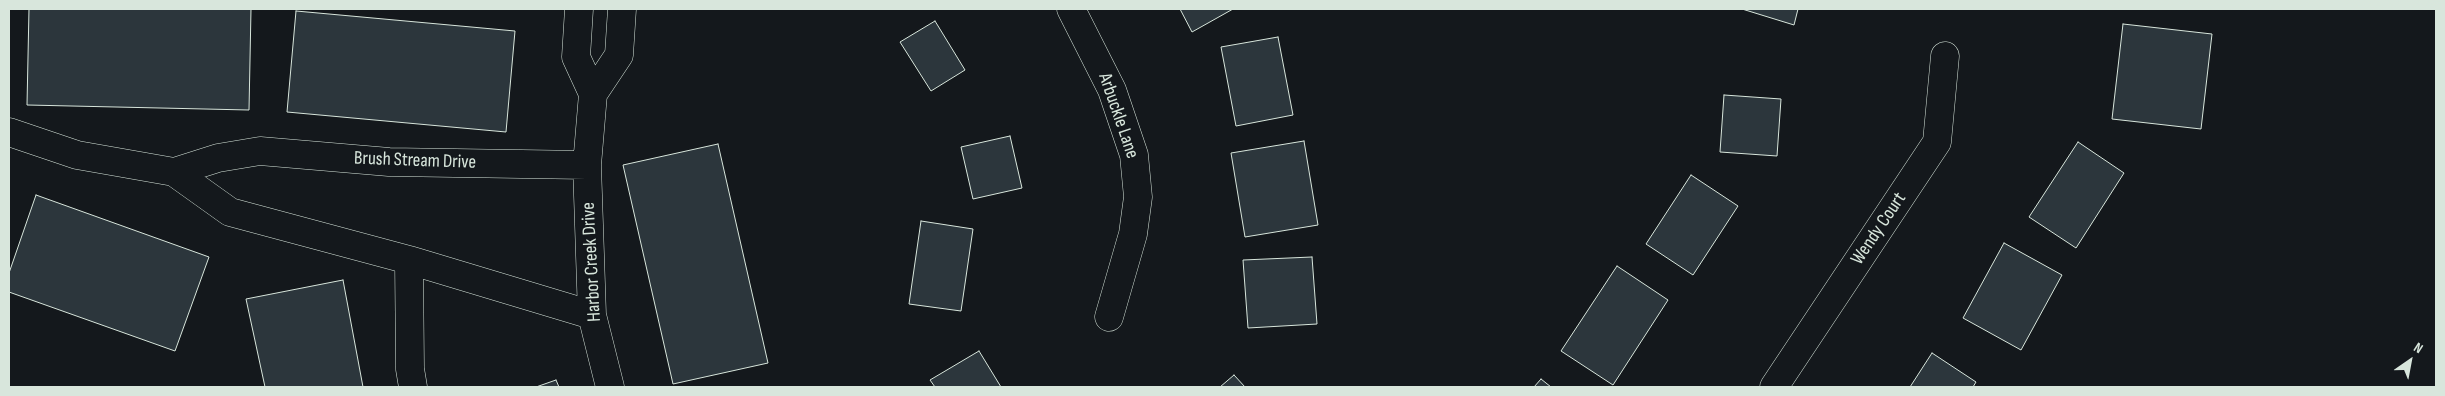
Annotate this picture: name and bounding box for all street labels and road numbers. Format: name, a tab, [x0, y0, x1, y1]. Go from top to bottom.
street label: Arbuckle Lane	[1093, 70, 1143, 162]
street label: Brush Stream Drive	[354, 147, 476, 175]
street label: Wendy Court	[1846, 188, 1912, 270]
street label: Harbor Creek Drive	[577, 202, 607, 322]

